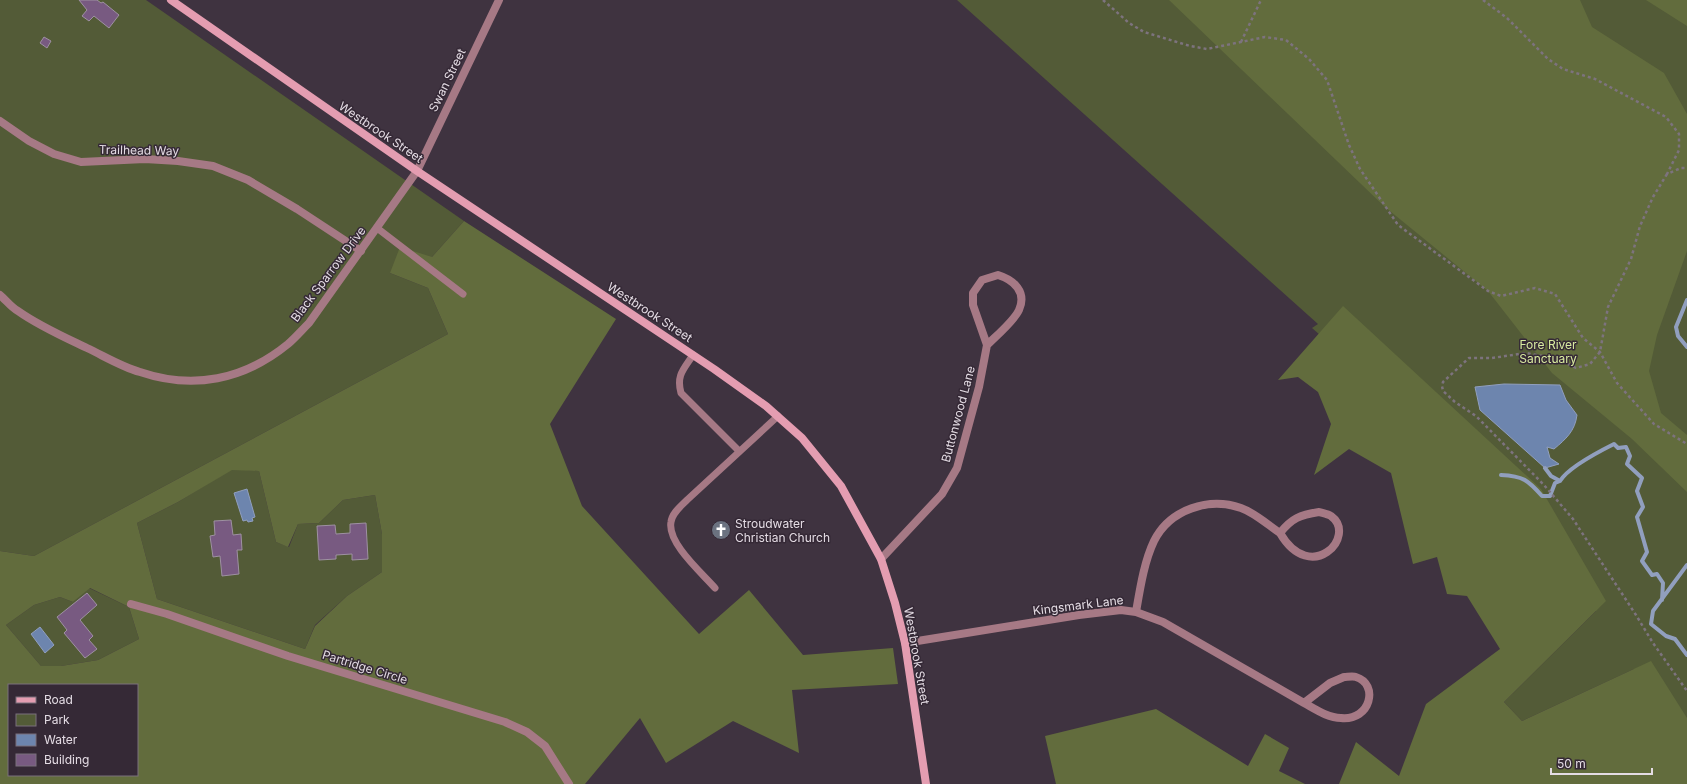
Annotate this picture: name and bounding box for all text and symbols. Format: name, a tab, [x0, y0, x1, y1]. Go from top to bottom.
street label: Swan Street	[425, 46, 469, 114]
street label: Westbrook Street	[336, 98, 426, 166]
street label: Trailhead Way	[99, 142, 180, 158]
street label: Black Sparrow Drive	[287, 223, 369, 325]
street label: Westbrook Street	[605, 279, 695, 345]
park label: Fore River Sanctuary	[1519, 337, 1577, 366]
street label: Buttonwood Lane	[938, 364, 978, 464]
place label: Stroudwater Christian Church	[735, 516, 830, 545]
church icon: Stroudwater Christian Church	[710, 519, 732, 541]
street label: Kingsmark Lane	[1032, 592, 1124, 618]
street label: Westbrook Street	[901, 606, 933, 706]
street label: Partridge Circle	[320, 647, 410, 687]
legend	[8, 684, 138, 776]
text: Road	[44, 692, 73, 707]
text: Park	[44, 712, 70, 727]
text: Water	[44, 732, 78, 747]
scale bar	[1551, 750, 1652, 776]
text: Building	[44, 752, 89, 767]
text: 50 m	[1557, 756, 1586, 771]

